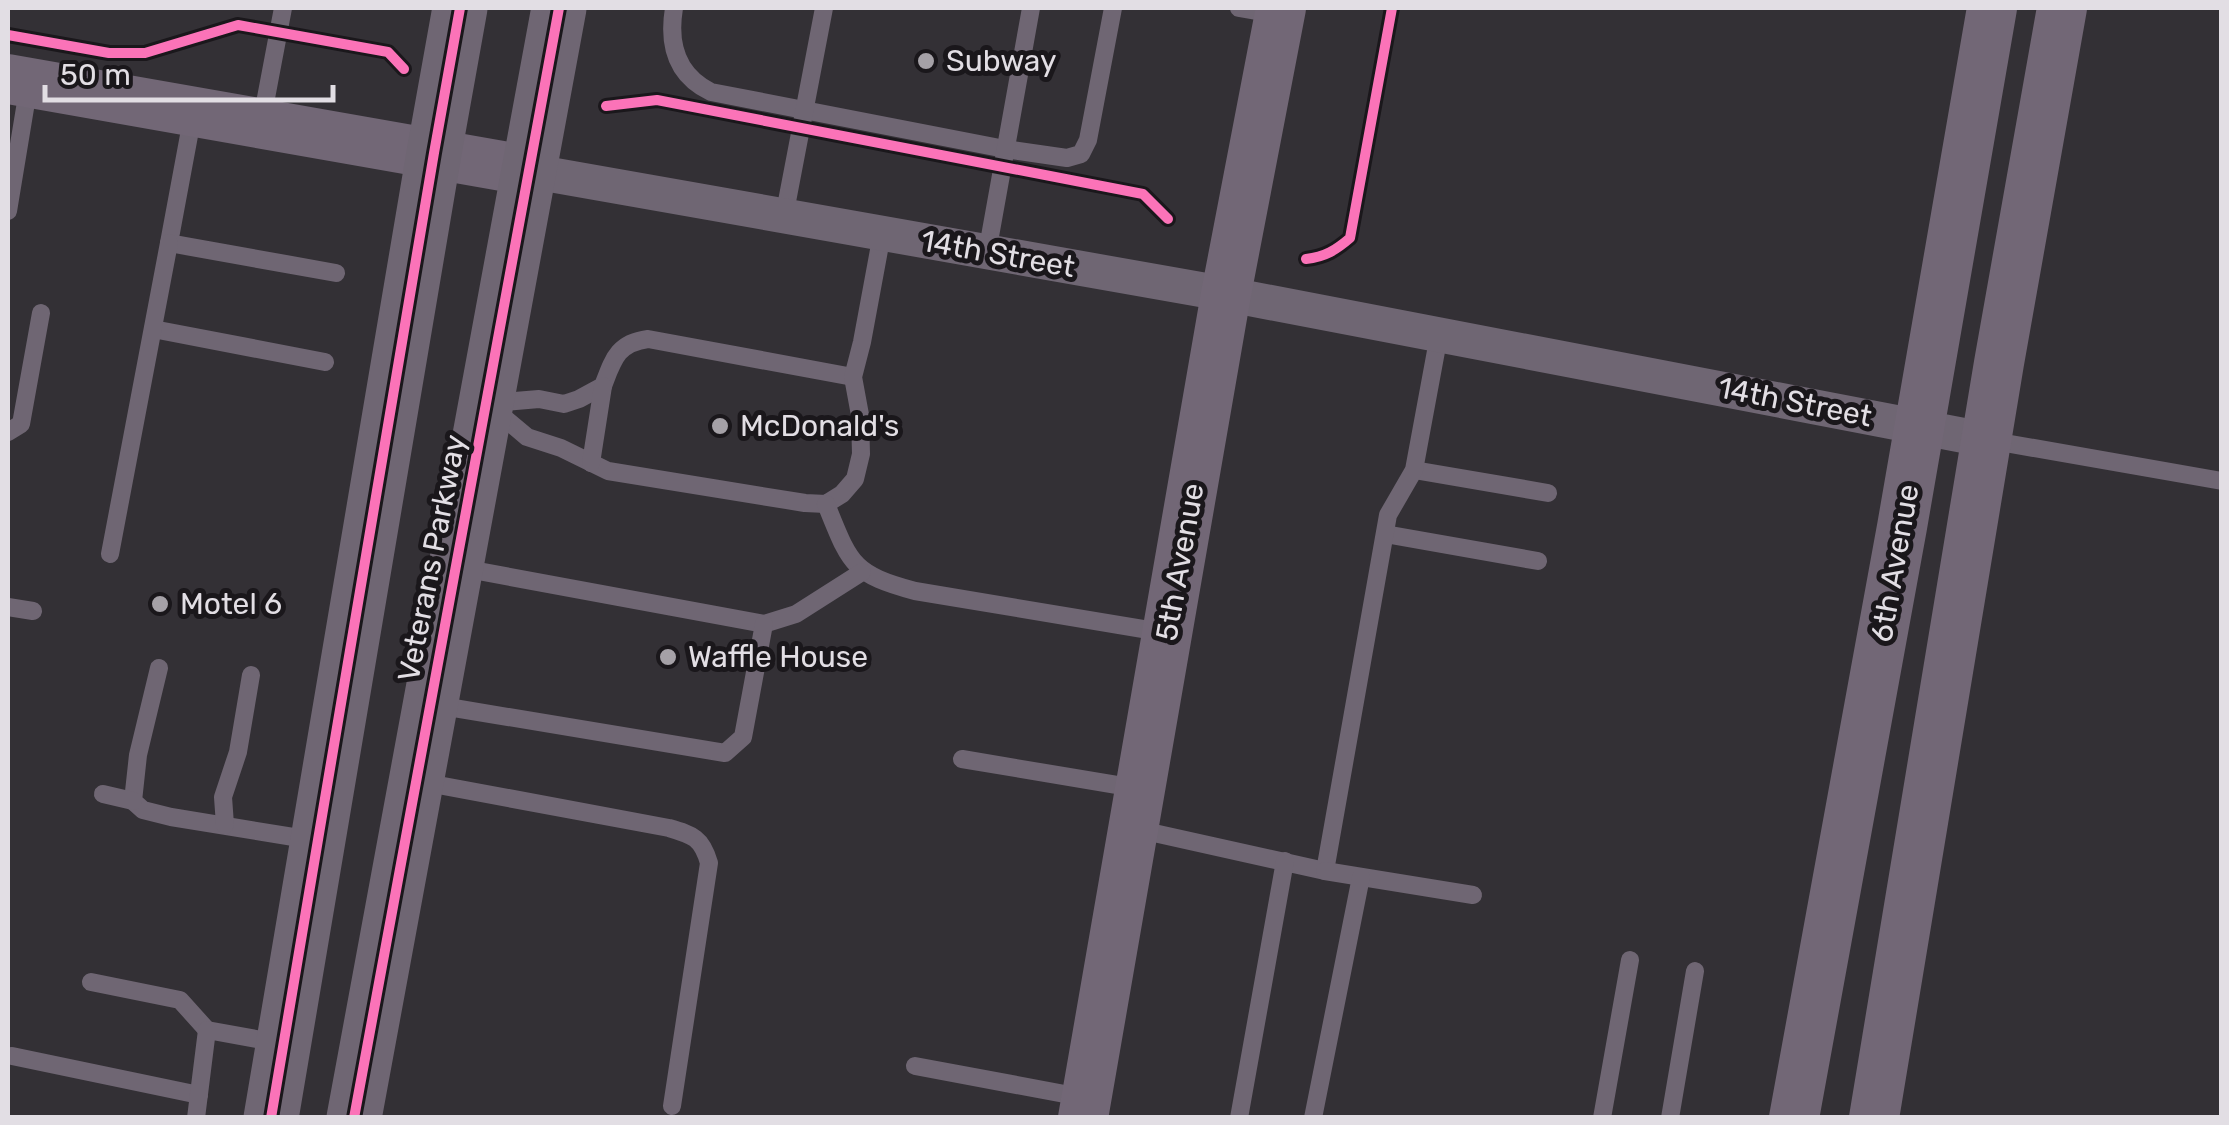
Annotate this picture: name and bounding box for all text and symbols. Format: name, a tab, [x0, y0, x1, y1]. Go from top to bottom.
scale bar	[45, 40, 332, 102]
place label: Subway	[946, 43, 1057, 79]
marker: Subway	[915, 50, 937, 72]
text: 50 m	[60, 57, 131, 93]
street label: 14th Street	[918, 223, 1078, 285]
street label: 14th Street	[1715, 369, 1875, 435]
place label: McDonald's	[740, 408, 899, 444]
marker: McDonald's	[709, 415, 731, 437]
street label: Veterans Parkway	[390, 432, 474, 684]
street label: 5th Avenue	[1148, 480, 1212, 644]
street label: 6th Avenue	[1863, 481, 1927, 645]
place label: Motel 6	[180, 586, 282, 622]
marker: Motel 6	[149, 593, 171, 615]
place label: Waffle House	[688, 639, 868, 675]
marker: Waffle House	[657, 646, 679, 668]

